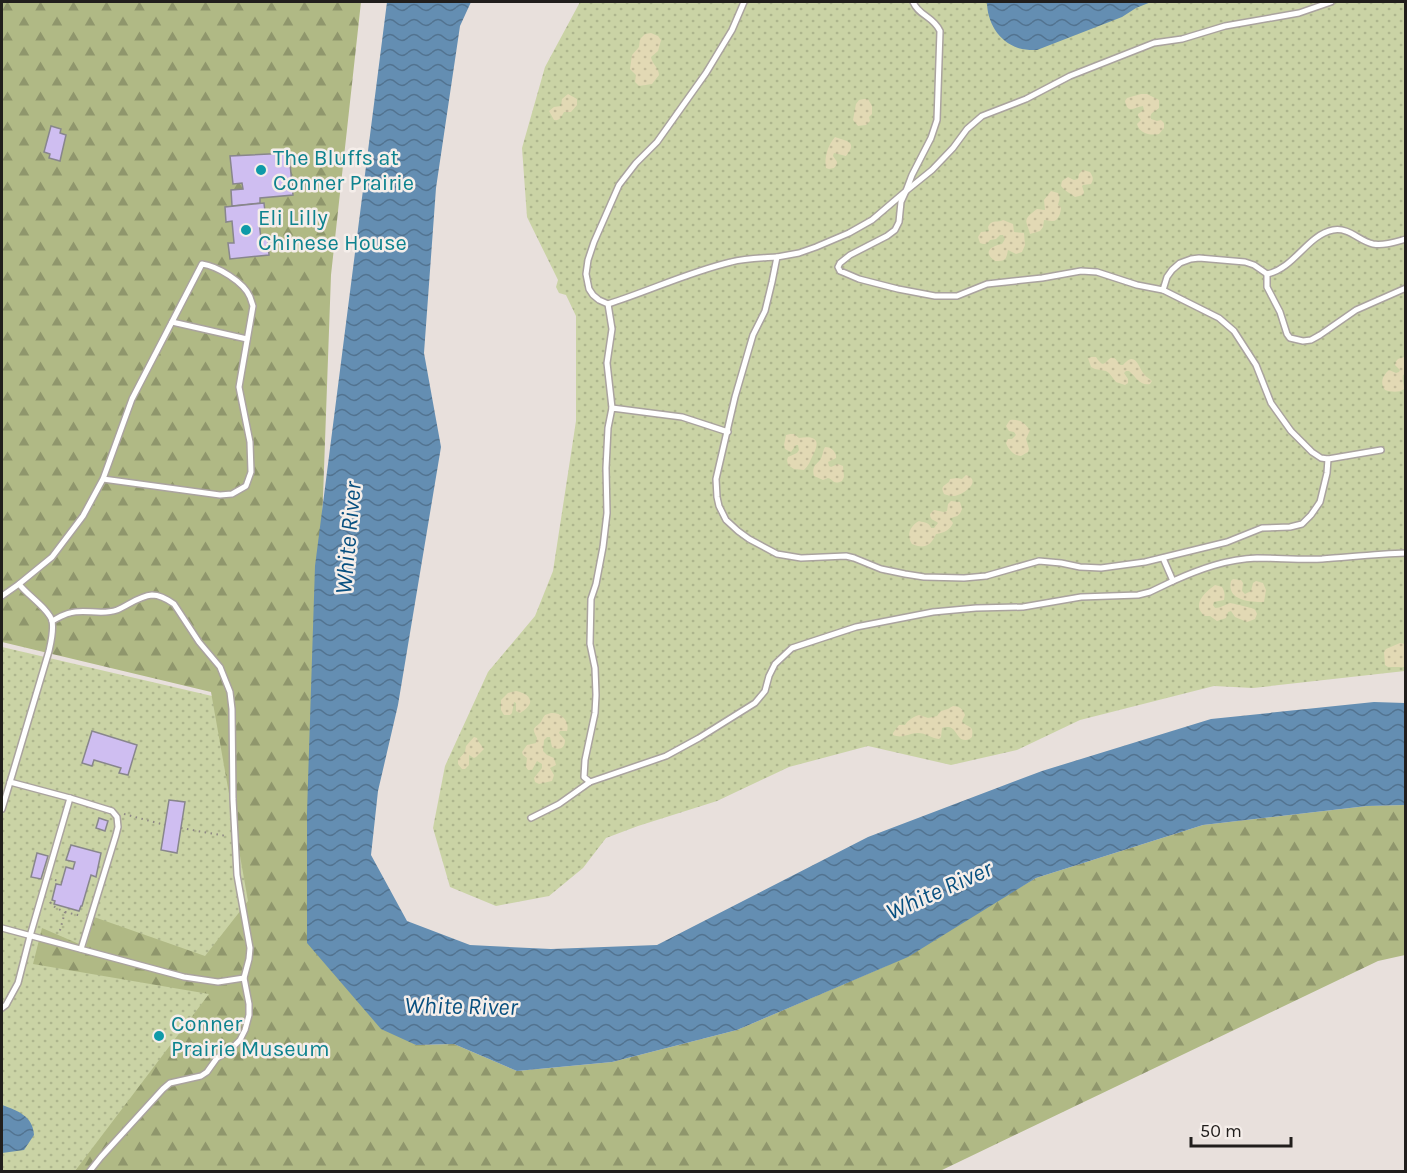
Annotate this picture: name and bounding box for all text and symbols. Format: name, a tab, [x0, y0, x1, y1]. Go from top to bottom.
place label: The Bluffs at Conner Prairie	[273, 145, 414, 196]
marker: The Bluffs at Conner Prairie	[254, 163, 268, 177]
place label: Eli Lilly Chinese House	[258, 205, 407, 256]
marker: Eli Lilly Chinese House	[239, 223, 253, 237]
water label: White River	[329, 480, 367, 596]
water label: White River	[882, 854, 997, 926]
water label: White River	[404, 991, 519, 1021]
place label: Conner Prairie Museum	[171, 1011, 330, 1062]
marker: Conner Prairie Museum	[152, 1029, 166, 1043]
scale bar	[1191, 1110, 1292, 1148]
text: 50 m	[1200, 1120, 1242, 1142]

